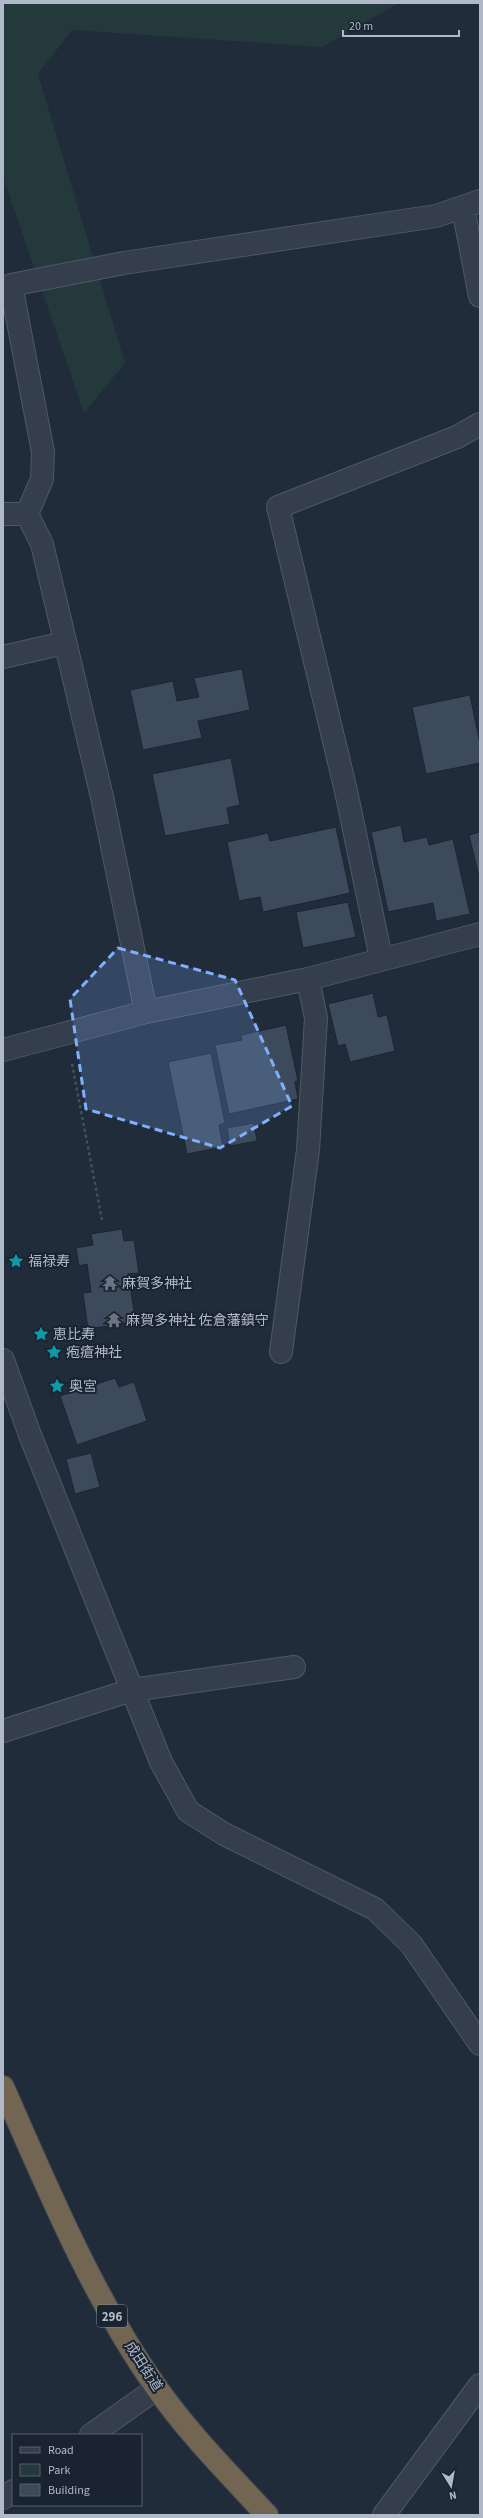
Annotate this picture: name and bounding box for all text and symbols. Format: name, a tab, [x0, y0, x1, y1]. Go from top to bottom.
scale bar	[343, 12, 459, 38]
text: 20 m	[349, 18, 373, 35]
place icon: 福禄寿	[7, 1252, 25, 1270]
place label: 福禄寿	[28, 1252, 70, 1272]
temple icon: 麻賀多神社	[101, 1274, 119, 1292]
place label: 麻賀多神社	[122, 1274, 192, 1294]
temple icon: 麻賀多神社 佐倉藩鎮守	[105, 1311, 123, 1329]
place label: 麻賀多神社 佐倉藩鎮守	[126, 1311, 269, 1331]
place icon: 恵比寿	[32, 1325, 50, 1343]
place label: 恵比寿	[53, 1325, 95, 1345]
place icon: 疱瘡神社	[45, 1343, 63, 1361]
place label: 疱瘡神社	[66, 1343, 122, 1363]
place icon: 奥宮	[48, 1377, 66, 1395]
place label: 奥宮	[69, 1377, 97, 1397]
road number: 296	[97, 2305, 127, 2327]
street label: 成田街道	[120, 2338, 167, 2395]
legend	[12, 2434, 142, 2506]
text: Road	[48, 2442, 74, 2459]
text: Park	[48, 2462, 70, 2479]
north arrow	[431, 2466, 471, 2506]
text: Building	[48, 2482, 90, 2499]
text: N	[448, 2487, 458, 2503]

